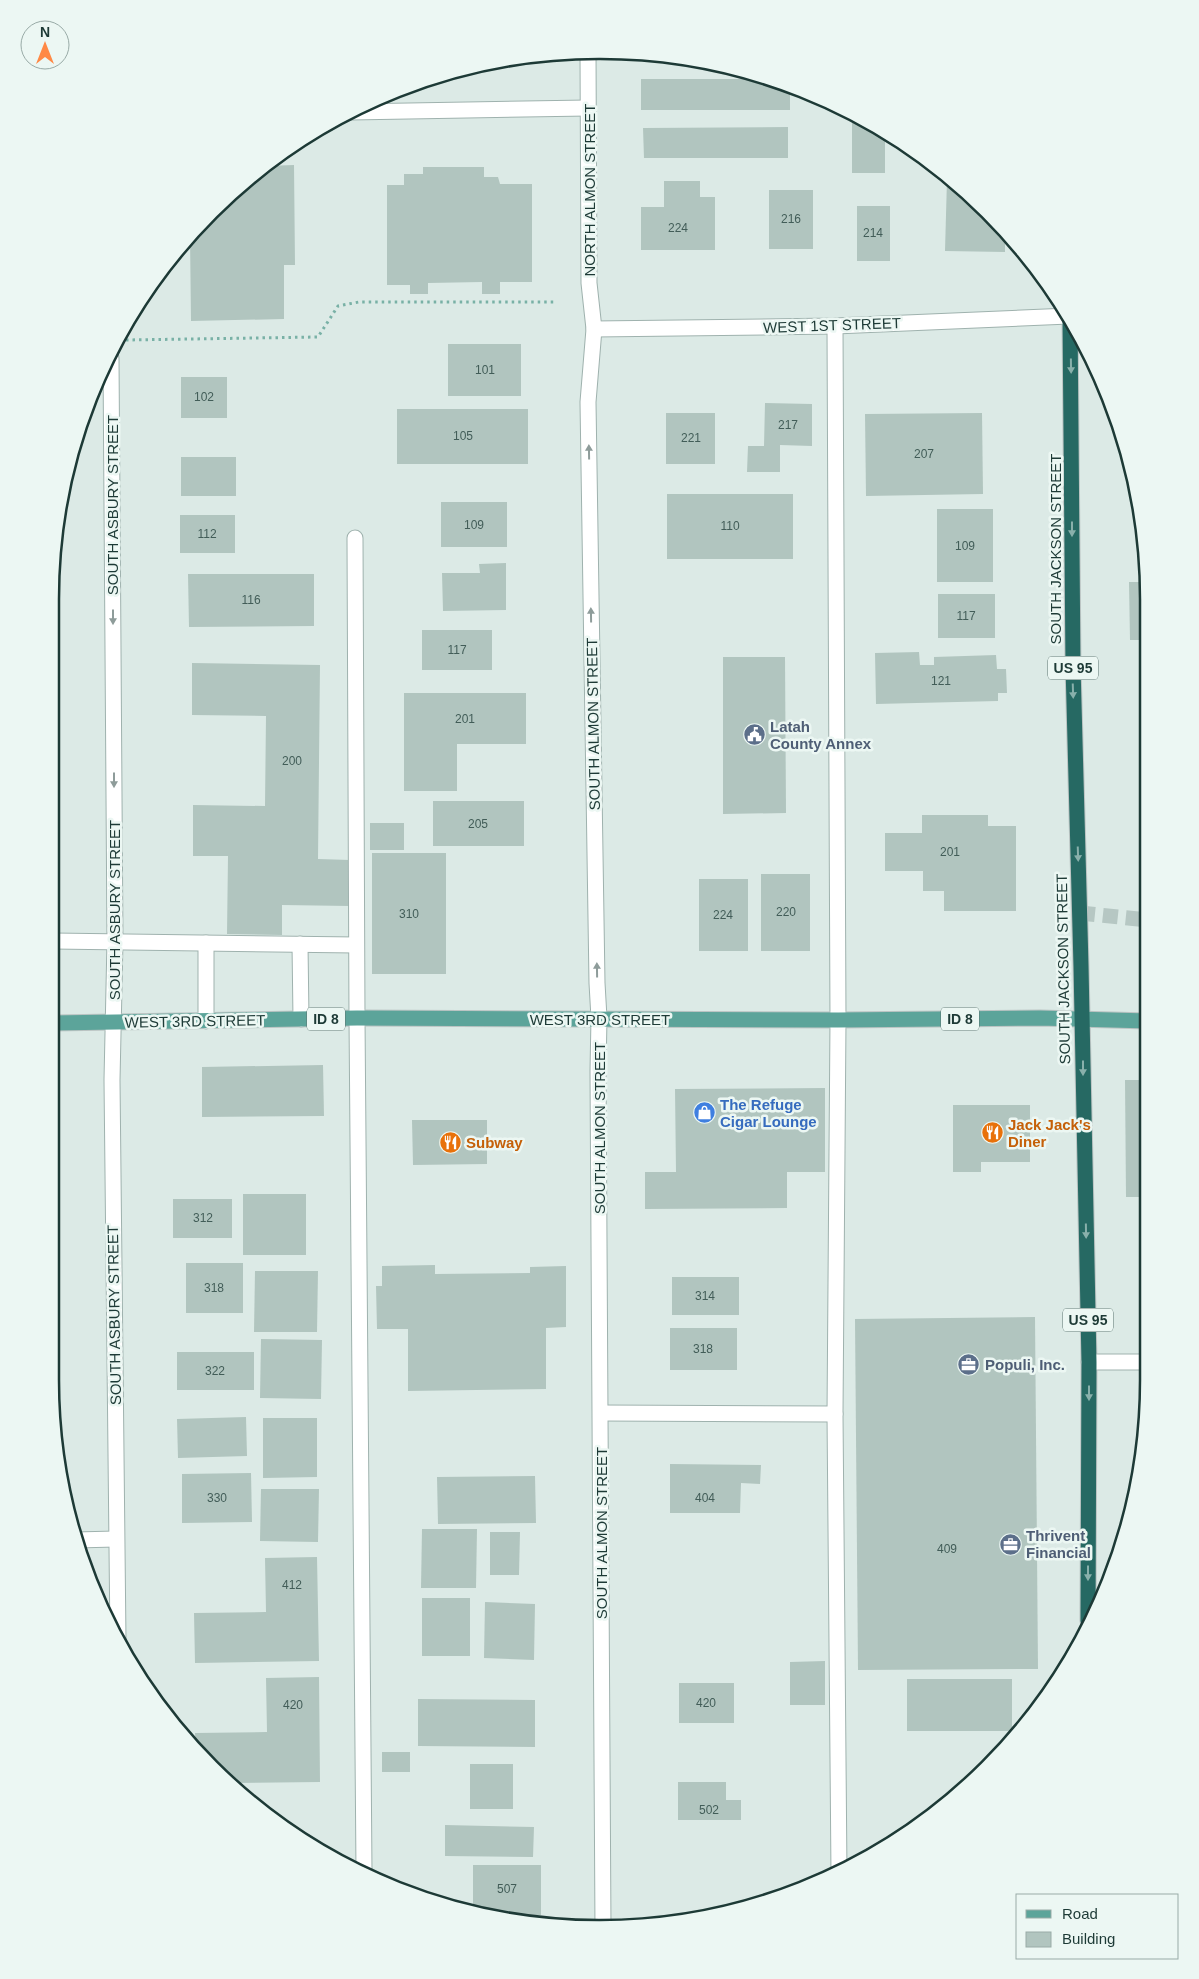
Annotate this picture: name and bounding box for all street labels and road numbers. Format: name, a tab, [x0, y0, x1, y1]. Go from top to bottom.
street label: NORTH ALMON STREET	[581, 103, 598, 277]
street label: WEST 1ST STREET	[763, 314, 901, 336]
street label: SOUTH ASBURY STREET	[104, 415, 121, 595]
street label: SOUTH JACKSON STREET	[1047, 454, 1064, 644]
street label: SOUTH ALMON STREET	[583, 638, 603, 810]
road number: US 95	[1048, 656, 1098, 680]
street label: SOUTH ASBURY STREET	[106, 820, 123, 1000]
street label: SOUTH JACKSON STREET	[1053, 873, 1073, 1065]
road number: ID 8	[307, 1008, 345, 1030]
road number: ID 8	[941, 1008, 979, 1030]
street label: WEST 3RD STREET	[125, 1011, 265, 1031]
street label: WEST 3RD STREET	[530, 1011, 670, 1028]
street label: SOUTH ALMON STREET	[591, 1042, 608, 1214]
street label: SOUTH ASBURY STREET	[104, 1225, 124, 1405]
road number: US 95	[1063, 1308, 1113, 1332]
street label: SOUTH ALMON STREET	[593, 1447, 610, 1619]

